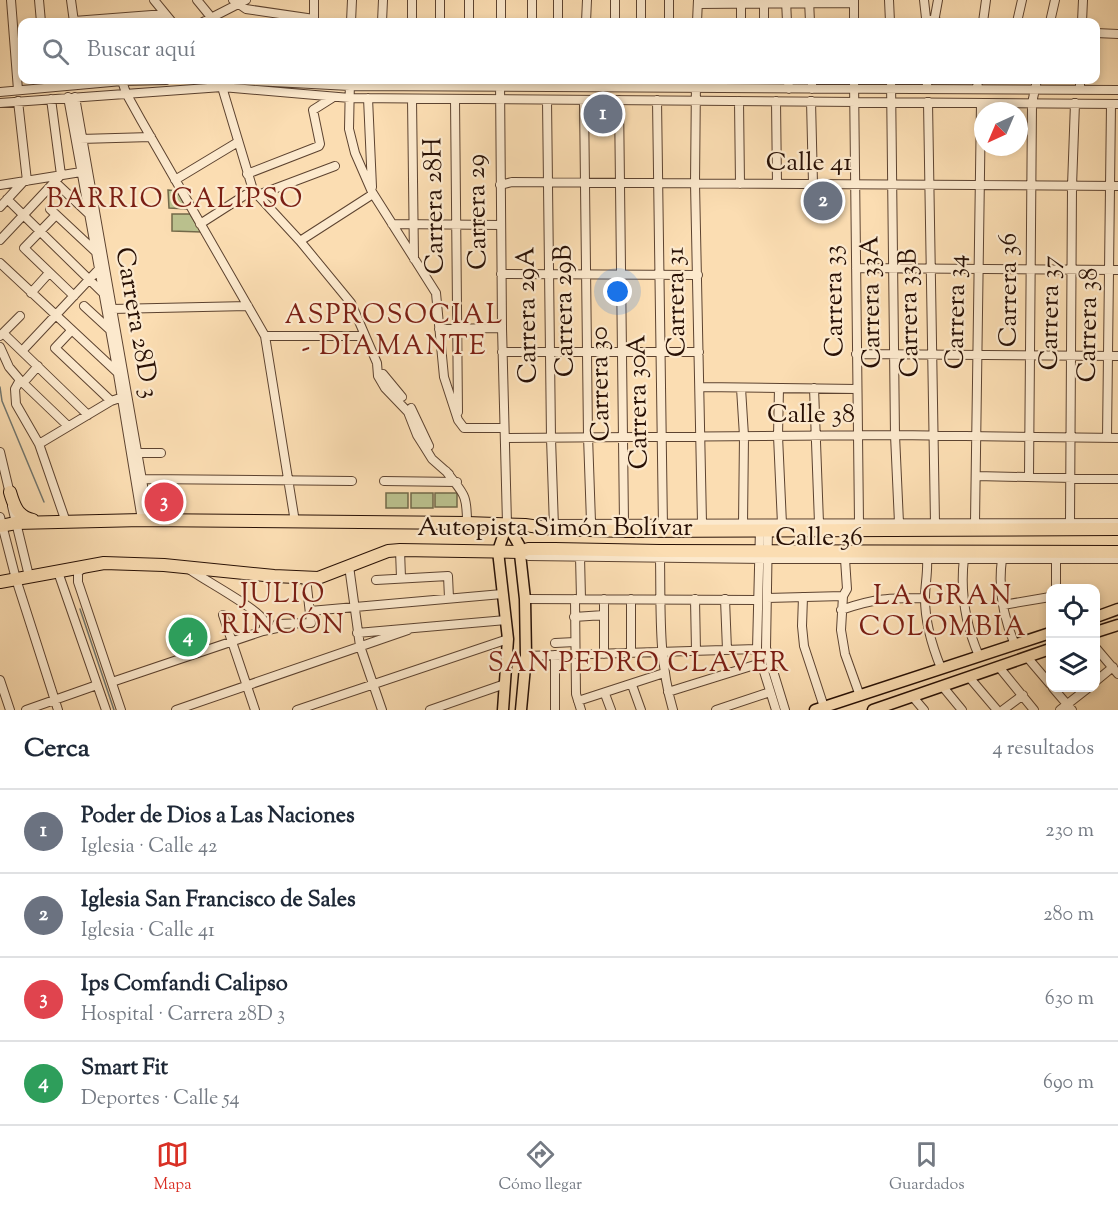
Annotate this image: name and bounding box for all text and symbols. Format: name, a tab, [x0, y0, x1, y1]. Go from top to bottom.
search box	[18, 18, 1100, 84]
icon: search	[39, 35, 72, 68]
text: Buscar aquí	[87, 35, 196, 67]
pin: 1	[584, 92, 622, 136]
north arrow	[974, 102, 1028, 156]
street label: Carrera 28H	[415, 137, 455, 275]
street label: Calle 41	[766, 145, 852, 182]
street label: Carrera 29	[458, 154, 498, 270]
pin: 2	[804, 178, 842, 224]
district label: BARRIO CALIPSO	[46, 181, 304, 220]
street label: Carrera 36	[991, 233, 1028, 347]
street label: Carrera 33A	[852, 235, 892, 369]
street label: Carrera 28D 3	[105, 244, 167, 402]
street label: Carrera 29B	[545, 245, 585, 377]
street label: Carrera 33	[816, 245, 854, 357]
street label: Carrera 29A	[508, 246, 548, 384]
street label: Carrera 31	[658, 246, 696, 358]
street label: Carrera 33B	[890, 248, 930, 378]
street label: Carrera 34	[938, 254, 976, 370]
street label: Carrera 37	[1032, 255, 1070, 371]
street label: Carrera 38	[1070, 267, 1108, 383]
your location	[603, 277, 632, 306]
district label: ASPROSOCIAL - DIAMANTE	[285, 297, 503, 367]
street label: Carrera 30	[581, 326, 621, 442]
street label: Carrera 30A	[619, 334, 659, 470]
street label: Calle 38	[767, 397, 855, 434]
pin: 3	[144, 480, 184, 524]
street label: Autopista Simón Bolívar	[417, 510, 693, 547]
street label: Calle 36	[775, 520, 863, 557]
district label: JULIO RINCÓN	[221, 576, 345, 646]
district label: LA GRAN COLOMBIA	[859, 578, 1027, 648]
map controls	[1046, 584, 1100, 692]
button: locate	[1046, 584, 1100, 638]
pin: 4	[168, 614, 207, 660]
button: layers	[1046, 638, 1100, 692]
district label: SAN PEDRO CLAVER	[488, 645, 790, 684]
text: Cerca	[24, 731, 90, 768]
text: 4 resultados	[992, 735, 1094, 764]
text: Poder de Dios a Las Naciones	[81, 801, 355, 833]
text: 1	[40, 817, 47, 846]
text: 230 m	[1045, 817, 1094, 846]
text: Iglesia · Calle 42	[81, 833, 217, 862]
text: Iglesia San Francisco de Sales	[81, 885, 356, 917]
text: 2	[39, 901, 48, 930]
text: 280 m	[1043, 901, 1094, 930]
text: Iglesia · Calle 41	[81, 917, 215, 946]
text: Ips Comfandi Calipso	[81, 969, 288, 1001]
text: 3	[39, 985, 48, 1014]
text: 630 m	[1045, 985, 1094, 1014]
text: Hospital · Carrera 28D 3	[81, 1001, 285, 1030]
text: Smart Fit	[81, 1053, 168, 1085]
text: 4	[38, 1069, 49, 1098]
text: 690 m	[1043, 1069, 1094, 1098]
text: Deportes · Calle 54	[81, 1085, 240, 1114]
tab: Mapa	[153, 1138, 192, 1197]
tab: Cómo llegar	[498, 1138, 582, 1197]
tab: Guardados	[889, 1138, 965, 1197]

